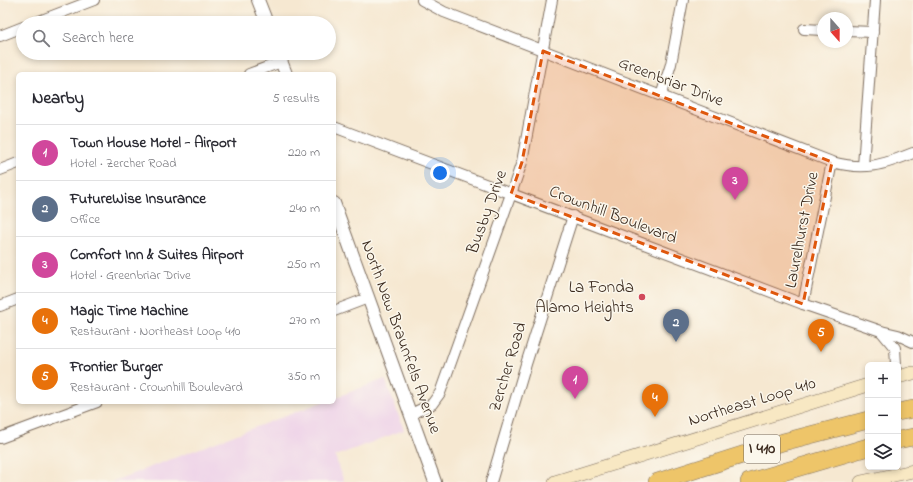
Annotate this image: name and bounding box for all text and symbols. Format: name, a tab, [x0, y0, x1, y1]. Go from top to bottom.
north arrow	[817, 12, 853, 48]
search box	[16, 16, 336, 60]
icon: search	[30, 27, 52, 49]
text: Search here	[62, 27, 134, 49]
street label: Greenbriar Drive	[615, 50, 728, 114]
text: Nearby	[32, 86, 84, 111]
text: 5 results	[272, 89, 320, 108]
text: Town House Motel - Airport	[70, 132, 237, 154]
text: 1	[43, 143, 47, 162]
text: 220 m	[288, 143, 320, 162]
text: Hotel · Zercher Road	[70, 154, 177, 173]
your location	[430, 163, 450, 183]
street label: Busby Drive	[460, 166, 515, 259]
pin: 3	[722, 167, 748, 200]
street label: Laurelhurst Drive	[778, 169, 826, 290]
street label: Crownhill Boulevard	[545, 179, 681, 251]
text: FutureWise Insurance	[70, 188, 206, 210]
text: 2	[42, 199, 48, 218]
text: 240 m	[289, 199, 320, 218]
text: Office	[70, 210, 100, 229]
street label: North New Braunfels Avenue	[354, 237, 448, 438]
text: Comfort Inn & Suites Airport	[70, 244, 244, 266]
text: 3	[42, 255, 48, 274]
text: 250 m	[287, 255, 320, 274]
text: Hotel · Greenbriar Drive	[70, 266, 191, 285]
place label: La Fonda Alamo Heights	[535, 275, 634, 322]
marker: La Fonda Alamo Heights	[637, 292, 647, 302]
text: Magic Time Machine	[70, 300, 188, 322]
pin: 2	[663, 309, 689, 342]
text: 4	[42, 311, 48, 330]
text: 270 m	[289, 311, 320, 330]
street label: Zercher Road	[483, 319, 534, 415]
pin: 5	[808, 319, 834, 352]
text: Restaurant · Northeast Loop 410	[70, 322, 240, 341]
text: Frontier Burger	[70, 356, 163, 378]
map controls	[865, 362, 901, 470]
button: +	[865, 362, 901, 398]
pin: 1	[562, 366, 588, 399]
text: 5	[41, 367, 49, 386]
text: 350 m	[288, 367, 320, 386]
street label: Northeast Loop 410	[685, 371, 819, 433]
text: Restaurant · Crownhill Boulevard	[70, 378, 243, 397]
pin: 4	[642, 384, 668, 417]
button: −	[865, 398, 901, 434]
button: layers	[865, 434, 901, 470]
road number: I 410	[744, 435, 780, 463]

